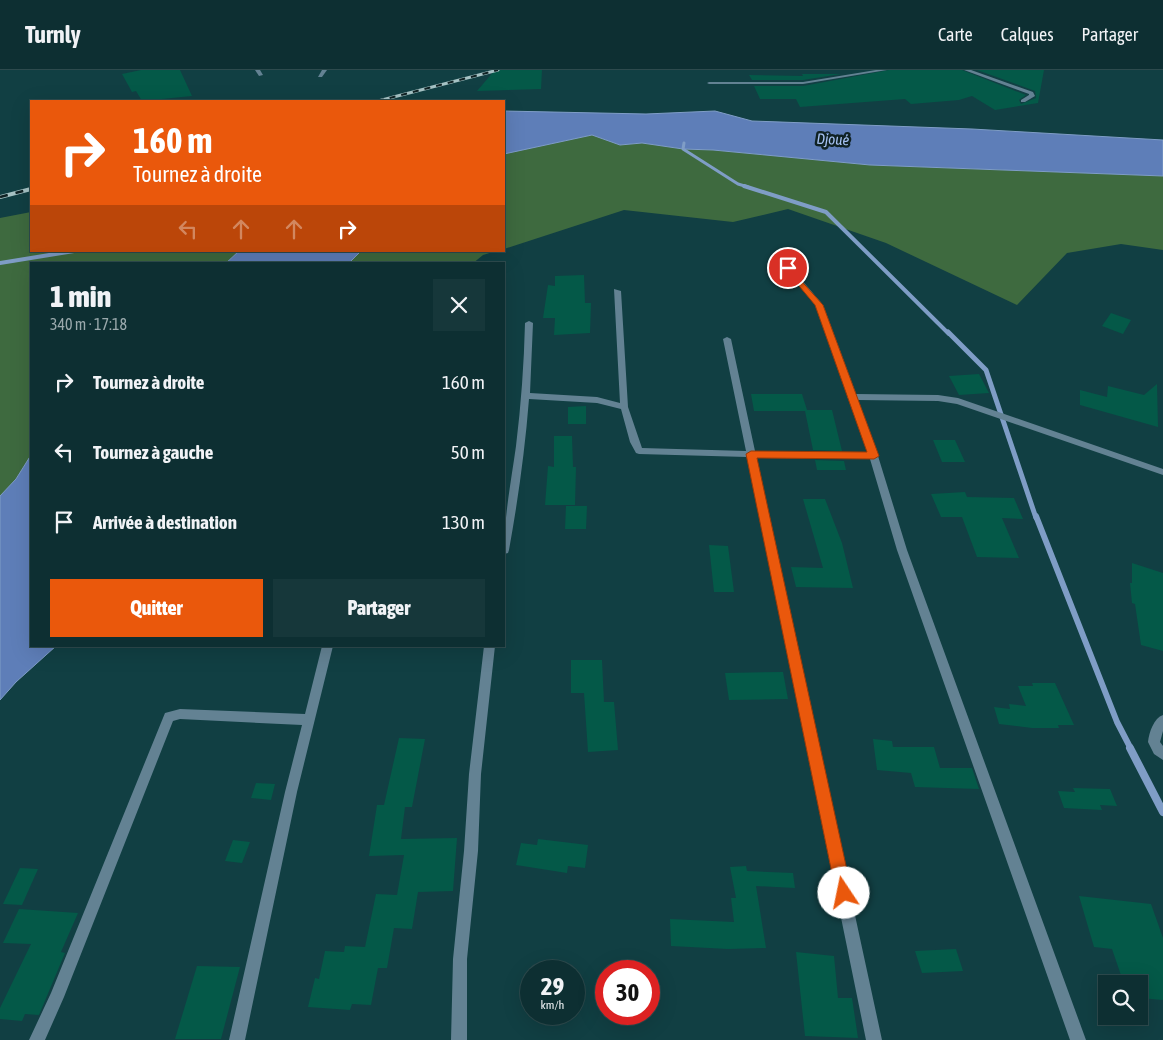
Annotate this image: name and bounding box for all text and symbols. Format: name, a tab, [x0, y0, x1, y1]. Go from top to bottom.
text: Turnly	[25, 21, 81, 48]
text: Carte	[938, 24, 973, 45]
text: Calques	[1001, 24, 1054, 45]
text: Partager	[1082, 24, 1138, 45]
icon: right	[50, 120, 115, 185]
text: 160 m	[133, 120, 212, 160]
water label: Djoué	[816, 130, 850, 148]
text: Tournez à droite	[133, 161, 262, 187]
icon: left	[174, 215, 202, 243]
icon: ahead	[227, 215, 255, 243]
icon: ahead	[280, 215, 308, 243]
icon: right	[333, 215, 361, 243]
pin	[767, 247, 809, 289]
icon: arrive	[774, 254, 802, 282]
text: 1 min	[50, 279, 111, 313]
button: close	[433, 279, 485, 331]
text: 340 m · 17:18	[50, 315, 127, 333]
icon: right	[50, 368, 78, 396]
text: Tournez à droite	[93, 371, 204, 393]
text: 160 m	[442, 371, 485, 393]
icon: left	[50, 438, 78, 466]
text: Tournez à gauche	[93, 441, 213, 463]
text: 50 m	[451, 441, 485, 463]
icon: arrive	[50, 508, 78, 536]
text: Arrivée à destination	[93, 511, 237, 533]
text: 130 m	[442, 511, 485, 533]
button: Quitter	[50, 579, 263, 637]
button: Partager	[273, 579, 485, 637]
position arrow	[817, 866, 869, 918]
speed limit sign: 30	[595, 960, 660, 1025]
text: 29	[541, 972, 564, 1000]
map controls	[1098, 975, 1148, 1025]
button: search	[1098, 975, 1148, 1025]
text: km/h	[541, 998, 564, 1012]

